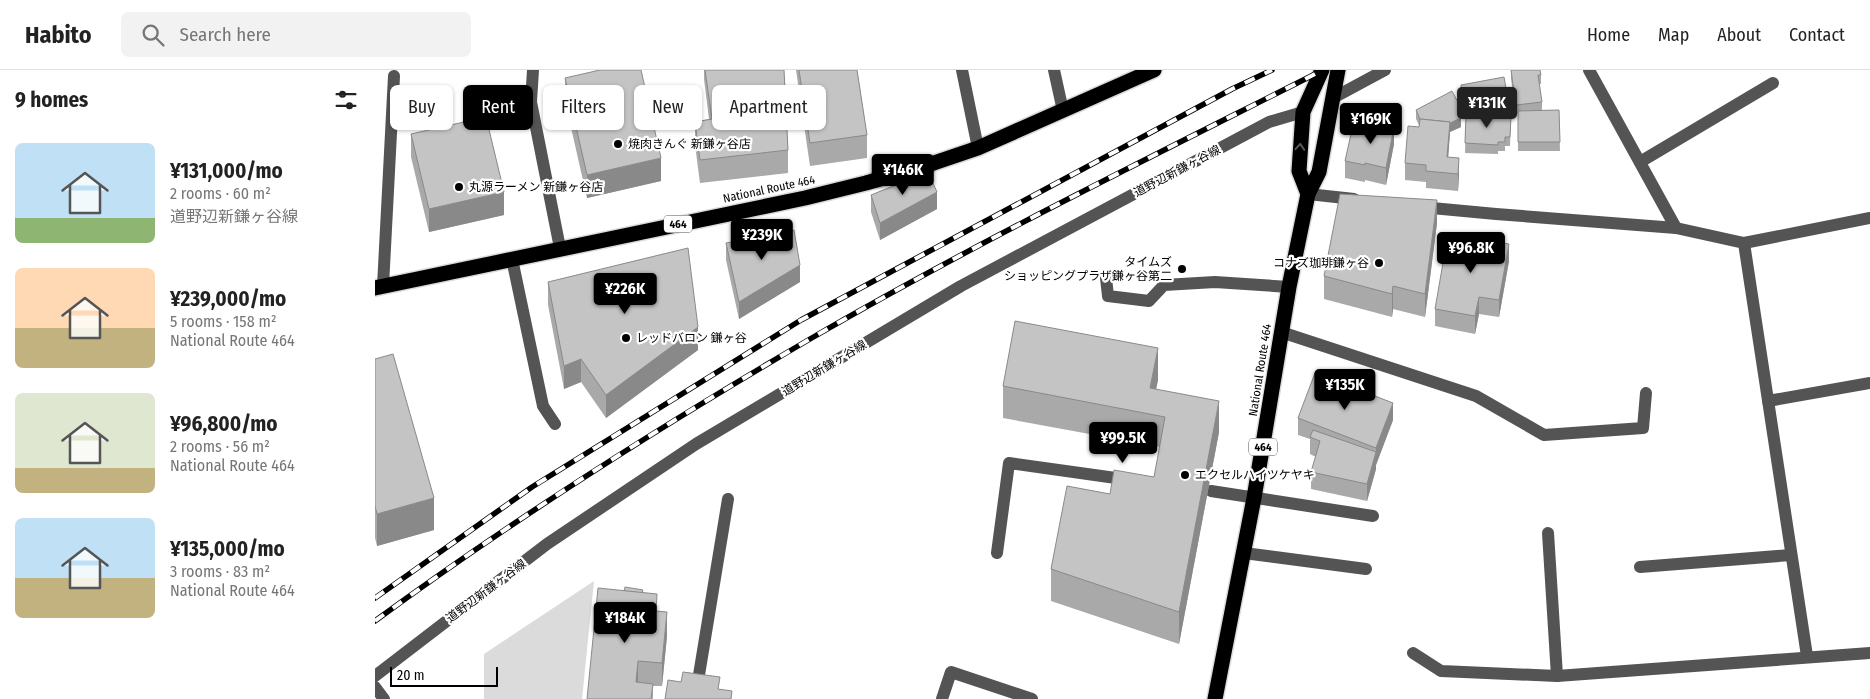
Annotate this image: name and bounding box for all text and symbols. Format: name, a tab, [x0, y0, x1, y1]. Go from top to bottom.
search box	[121, 12, 471, 57]
text: Habito	[25, 21, 91, 49]
icon: search	[139, 21, 167, 49]
text: Search here	[179, 23, 271, 46]
text: Home	[1587, 24, 1630, 46]
text: Map	[1658, 24, 1689, 46]
text: About	[1717, 24, 1761, 46]
text: Contact	[1789, 24, 1845, 46]
chip: Buy	[390, 85, 453, 130]
chip: Rent	[463, 85, 533, 130]
chip: Filters	[543, 85, 624, 130]
chip: New	[634, 85, 702, 130]
chip: Apartment	[712, 85, 826, 130]
icon: filters	[332, 86, 360, 114]
text: 9 homes	[15, 87, 88, 113]
pin: ¥131K	[1452, 87, 1522, 129]
text: ¥131K	[1468, 93, 1506, 112]
pin: ¥169K	[1336, 102, 1406, 145]
text: ¥169K	[1351, 109, 1391, 128]
place label: 焼肉きんぐ 新鎌ヶ谷店	[628, 137, 751, 151]
marker: 焼肉きんぐ 新鎌ヶ谷店	[612, 138, 624, 150]
street label: 道野辺新鎌ヶ谷線	[1131, 142, 1223, 200]
one-way arrow	[1295, 143, 1306, 151]
pin: ¥146K	[868, 154, 938, 196]
text: ¥131,000/mo	[170, 158, 283, 184]
text: ¥146K	[883, 160, 923, 179]
icon: home	[55, 163, 115, 223]
street label: National Route 464	[722, 172, 816, 206]
place label: 丸源ラーメン 新鎌ヶ谷店	[469, 180, 603, 194]
marker: 丸源ラーメン 新鎌ヶ谷店	[453, 181, 465, 193]
text: 2 rooms · 60 m²	[170, 184, 271, 203]
text: 道野辺新鎌ヶ谷線	[170, 207, 298, 226]
road number: 464	[664, 216, 692, 232]
pin: ¥239K	[727, 218, 797, 261]
text: ¥239K	[742, 225, 782, 244]
pin: ¥96.8K	[1430, 232, 1512, 274]
text: ¥96.8K	[1448, 238, 1494, 257]
place label: タイムズ ショッピングプラザ鎌ヶ谷第二	[1004, 255, 1172, 283]
place label: コナズ珈琲鎌ヶ谷	[1273, 256, 1369, 270]
marker: コナズ珈琲鎌ヶ谷	[1373, 257, 1385, 269]
marker: タイムズ ショッピングプラザ鎌ヶ谷第二	[1176, 263, 1188, 275]
pin: ¥226K	[590, 272, 660, 315]
text: ¥226K	[605, 279, 645, 298]
text: ¥239,000/mo	[170, 286, 286, 312]
icon: home	[55, 288, 115, 348]
text: 5 rooms · 158 m²	[170, 312, 276, 331]
street label: National Route 464	[1246, 323, 1274, 417]
text: National Route 464	[170, 331, 295, 350]
place label: レッドバロン 鎌ヶ谷	[636, 331, 747, 345]
marker: レッドバロン 鎌ヶ谷	[620, 332, 632, 344]
street label: 道野辺新鎌ヶ谷線	[779, 337, 869, 399]
pin: ¥135K	[1310, 368, 1380, 411]
text: ¥135K	[1325, 375, 1365, 394]
text: ¥96,800/mo	[170, 411, 278, 437]
icon: home	[55, 413, 115, 473]
pin: ¥99.5K	[1082, 422, 1164, 464]
text: ¥99.5K	[1100, 428, 1146, 447]
text: 2 rooms · 56 m²	[170, 437, 270, 456]
road number: 464	[1249, 438, 1277, 456]
text: National Route 464	[170, 456, 295, 475]
place label: エクセルハイツケヤキ	[1195, 468, 1315, 482]
marker: エクセルハイツケヤキ	[1179, 469, 1191, 481]
text: ¥135,000/mo	[170, 536, 285, 562]
icon: home	[55, 538, 115, 598]
street label: 道野辺新鎌ヶ谷線	[443, 557, 529, 625]
text: 3 rooms · 83 m²	[170, 562, 270, 581]
text: National Route 464	[170, 581, 295, 600]
pin: ¥184K	[590, 602, 660, 644]
text: ¥184K	[605, 608, 645, 627]
scale bar	[390, 664, 497, 687]
text: 20 m	[397, 667, 425, 684]

